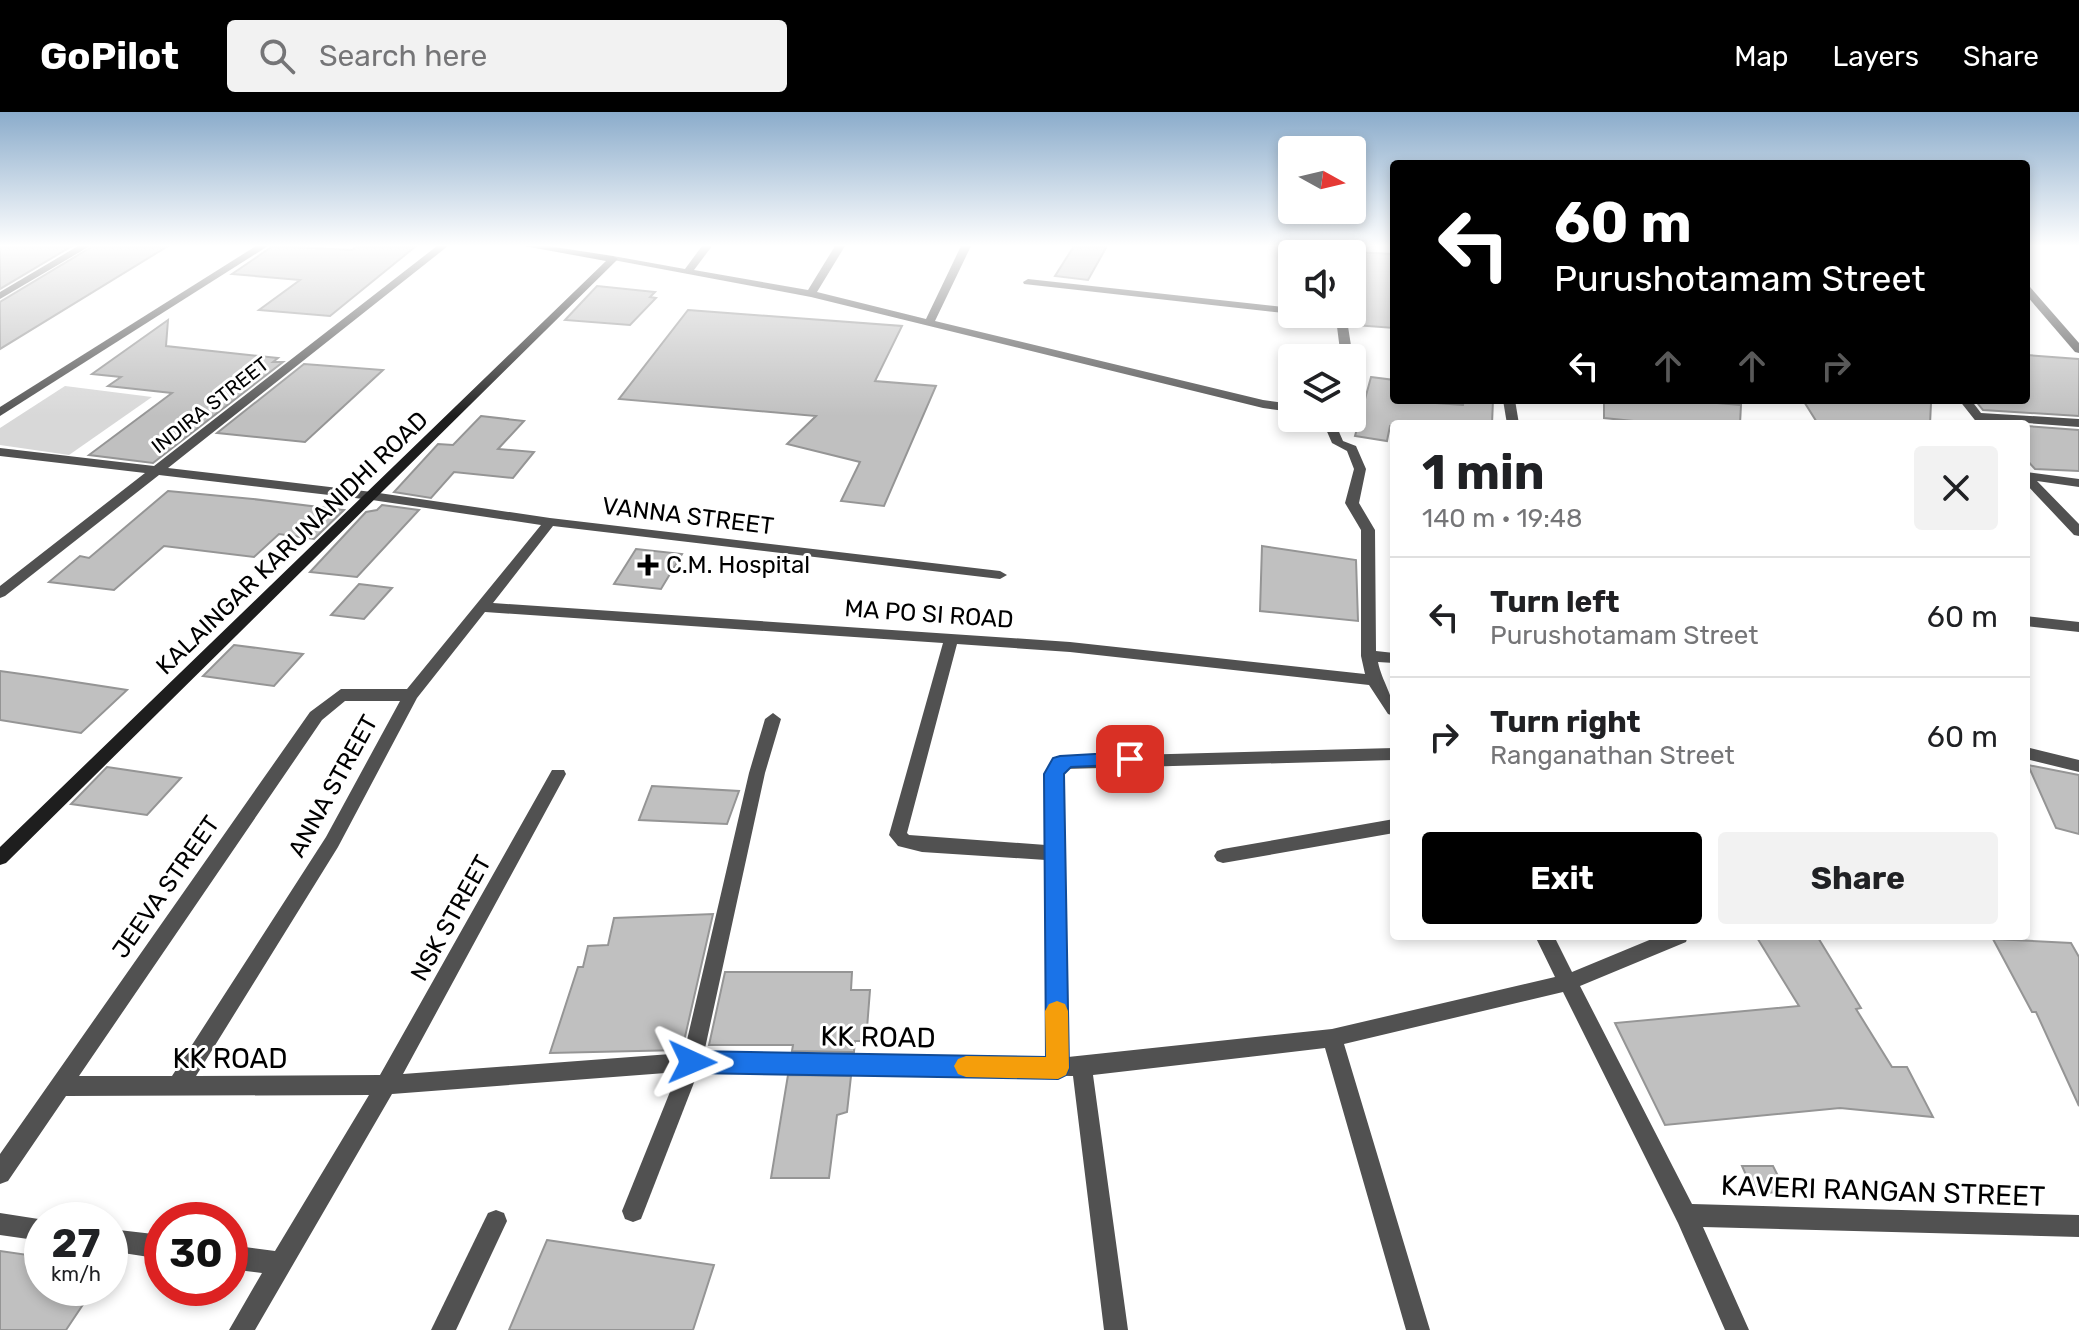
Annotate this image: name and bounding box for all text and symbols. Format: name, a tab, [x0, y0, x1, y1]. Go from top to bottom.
search box	[227, 20, 787, 92]
text: GoPilot	[40, 33, 179, 79]
icon: search	[255, 34, 299, 78]
text: Search here	[319, 38, 487, 74]
text: Map	[1734, 40, 1789, 73]
text: Layers	[1833, 40, 1919, 73]
text: Share	[1963, 40, 2039, 73]
north arrow	[1278, 136, 1366, 224]
map controls	[1278, 136, 1366, 432]
text: 60 m	[1554, 190, 1692, 256]
icon: left	[1422, 192, 1526, 296]
button: sound	[1278, 240, 1366, 328]
text: Purushotamam Street	[1554, 257, 1926, 300]
button: layers	[1278, 344, 1366, 432]
icon: left	[1562, 344, 1606, 388]
icon: ahead	[1646, 344, 1690, 388]
icon: ahead	[1730, 344, 1774, 388]
icon: right	[1814, 344, 1858, 388]
street label: INDIRA STREET	[147, 351, 274, 458]
street label: KALAINGAR KARUNANIDHI ROAD	[150, 406, 434, 680]
text: 1 min	[1422, 444, 1545, 501]
button: close	[1914, 446, 1998, 530]
street label: VANNA STREET	[601, 492, 775, 540]
text: 140 m · 19:48	[1422, 503, 1582, 534]
place label: C.M. Hospital	[666, 551, 810, 579]
marker: C.M. Hospital	[637, 554, 659, 576]
text: Turn left	[1490, 584, 1620, 620]
street label: MA PO SI ROAD	[843, 594, 1015, 634]
icon: left	[1422, 595, 1466, 639]
text: 60 m	[1927, 599, 1998, 635]
text: Purushotamam Street	[1490, 620, 1758, 651]
text: Turn right	[1490, 704, 1641, 740]
street label: ANNA STREET	[282, 710, 384, 862]
icon: right	[1422, 715, 1466, 759]
text: 60 m	[1927, 719, 1998, 755]
pin	[1096, 725, 1164, 793]
icon: arrive	[1108, 737, 1152, 781]
text: Ranganathan Street	[1490, 740, 1735, 771]
street label: JEEVA STREET	[107, 810, 226, 964]
button: Exit	[1422, 832, 1702, 924]
button: Share	[1718, 832, 1998, 924]
street label: NSK STREET	[405, 850, 497, 986]
street label: KK ROAD	[820, 1019, 936, 1055]
position arrow	[650, 1020, 734, 1104]
street label: KK ROAD	[172, 1042, 288, 1075]
street label: KAVERI RANGAN STREET	[1720, 1169, 2046, 1213]
speed limit sign: 30	[144, 1202, 248, 1306]
text: 27	[52, 1220, 100, 1267]
text: km/h	[51, 1262, 101, 1286]

